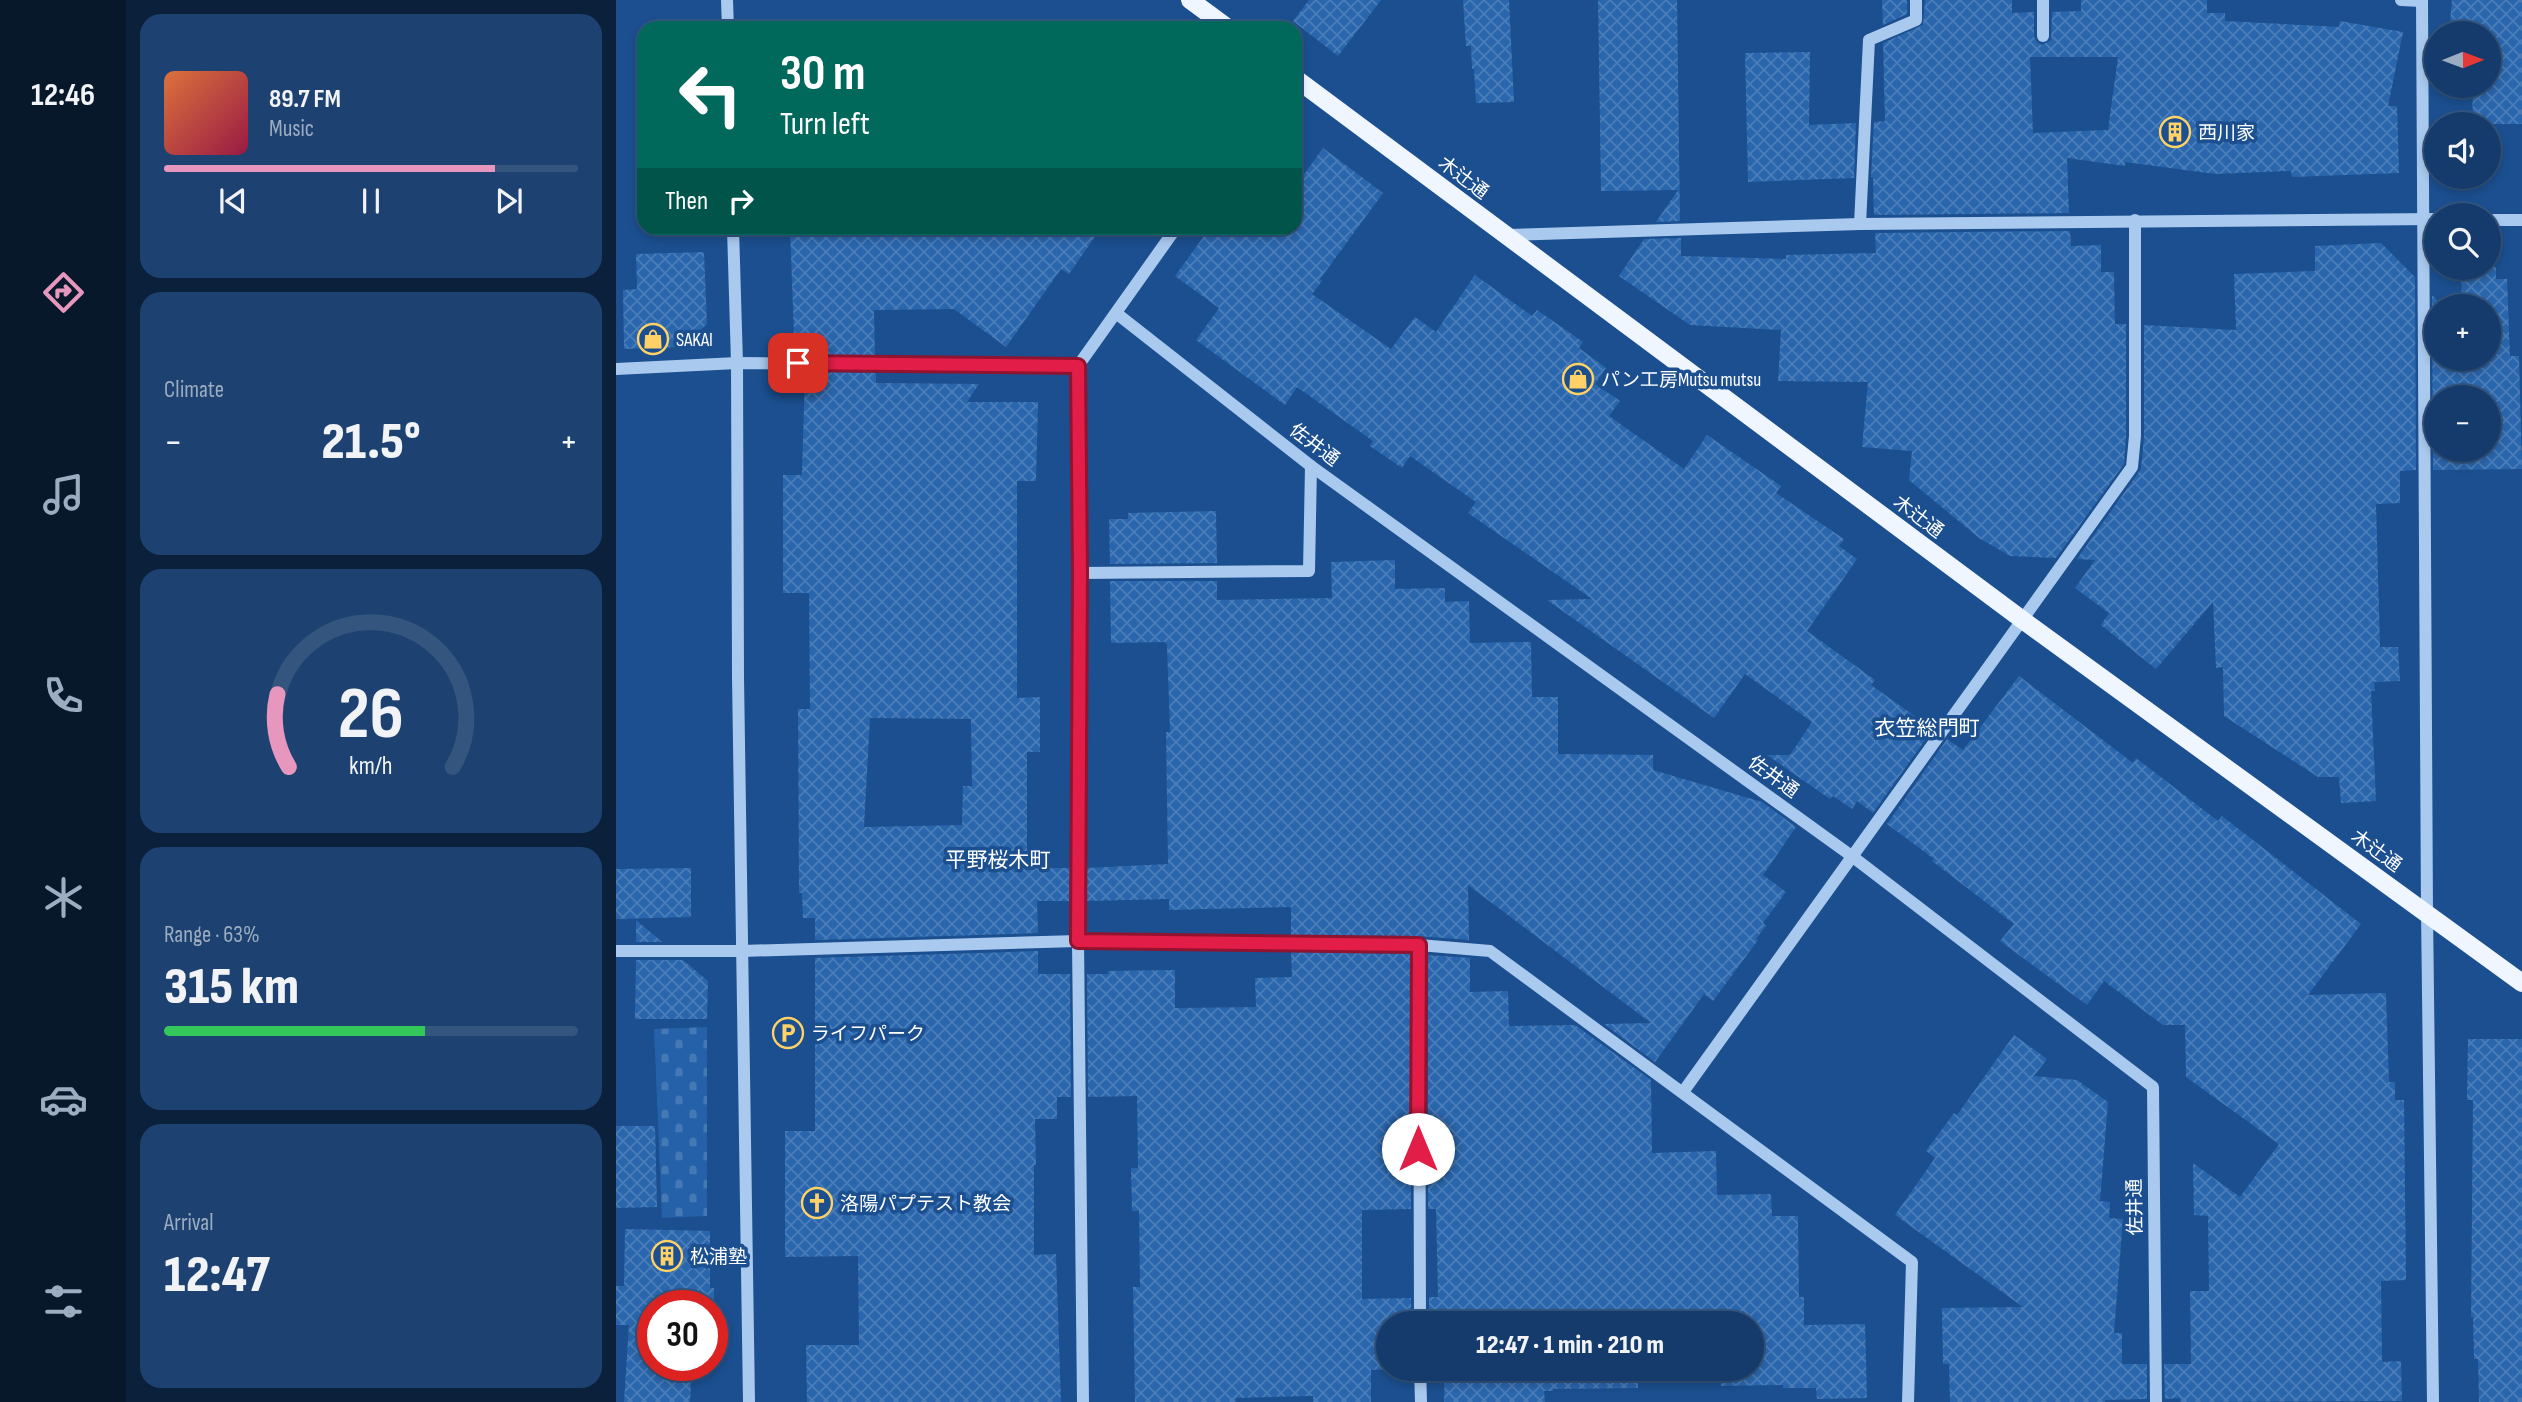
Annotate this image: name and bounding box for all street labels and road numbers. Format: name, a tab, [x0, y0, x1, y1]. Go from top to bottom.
street label: 木辻通	[1433, 152, 1493, 205]
street label: 佐井通	[1284, 419, 1344, 472]
street label: 木辻通	[1888, 491, 1948, 544]
street label: 佐井通	[1743, 751, 1803, 803]
street label: 木辻通	[2346, 825, 2406, 877]
street label: 佐井通	[2124, 1178, 2147, 1236]

